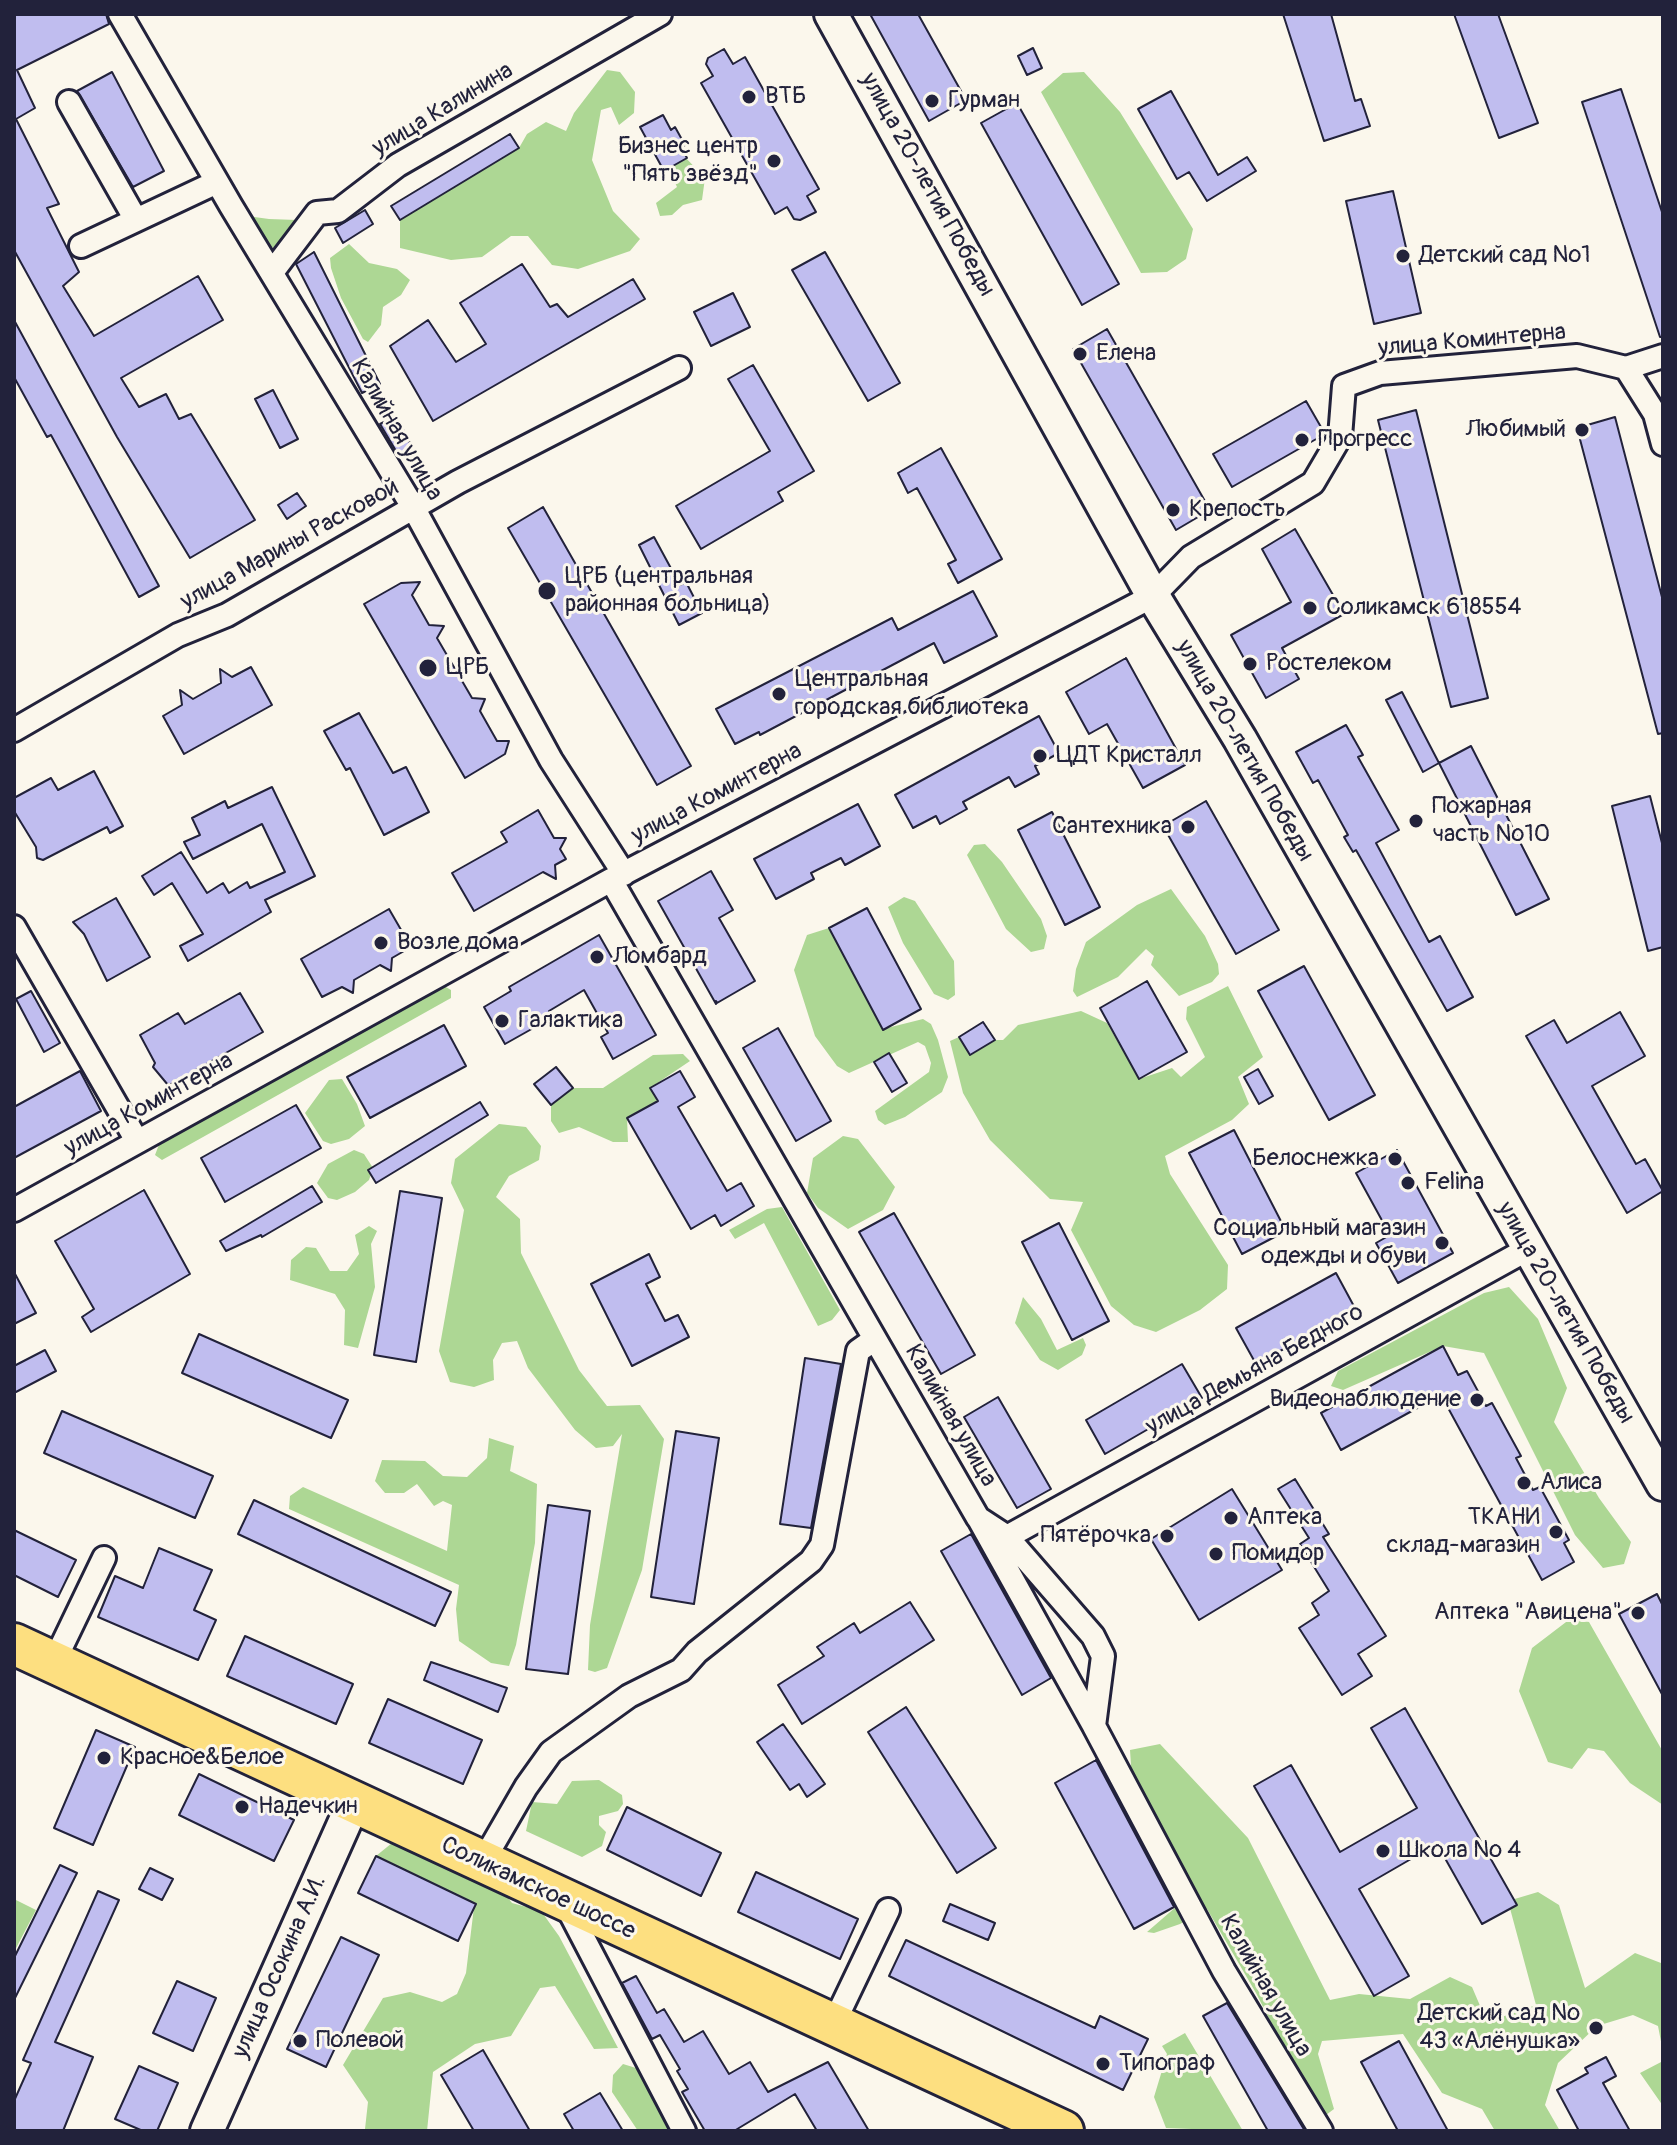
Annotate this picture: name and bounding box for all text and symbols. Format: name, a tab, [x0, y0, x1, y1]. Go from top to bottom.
street label: улица Калинина	[367, 57, 519, 163]
street label: улица 20-летия Победы	[853, 68, 1001, 302]
place label: ВТБ	[765, 83, 806, 111]
place label: Гурман	[948, 87, 1020, 115]
marker: ВТБ	[740, 88, 758, 106]
marker: Гурман	[923, 92, 941, 110]
place label: Бизнес центр "Пять звёзд"	[618, 133, 758, 189]
marker: Бизнес центр "Пять звёзд"	[765, 152, 783, 170]
place label: Детский сад №1	[1419, 242, 1591, 270]
marker: Детский сад №1	[1394, 247, 1412, 265]
street label: улица Коминтерна	[1377, 318, 1567, 364]
place label: Елена	[1096, 340, 1156, 368]
marker: Елена	[1071, 345, 1089, 363]
street label: Калийная улица	[344, 354, 448, 506]
place label: Любимый	[1466, 416, 1566, 444]
marker: Любимый	[1573, 421, 1591, 439]
place label: Прогресс	[1318, 426, 1412, 454]
marker: Прогресс	[1293, 431, 1311, 449]
street label: улица Марины Расковой	[176, 473, 404, 617]
place label: Крепость	[1189, 496, 1286, 524]
marker: Крепость	[1164, 501, 1182, 519]
place label: ЦРБ (центральная районная больница)	[565, 563, 771, 619]
marker: ЦРБ (центральная районная больница)	[536, 580, 558, 602]
place label: Соликамск 618554	[1326, 594, 1522, 622]
marker: Соликамск 618554	[1301, 599, 1319, 617]
street label: улица 20-летия Победы	[1169, 635, 1319, 867]
place label: Ростелеком	[1266, 650, 1392, 678]
place label: ЦРБ	[446, 654, 489, 682]
marker: Ростелеком	[1241, 655, 1259, 673]
marker: ЦРБ	[417, 657, 439, 679]
place label: Центральная городская библиотека	[795, 666, 1029, 722]
marker: Центральная городская библиотека	[770, 685, 788, 703]
street label: улица Коминтерна	[627, 737, 807, 851]
place label: ЦДТ Кристалл	[1056, 742, 1202, 770]
marker: ЦДТ Кристалл	[1031, 747, 1049, 765]
place label: Пожарная часть №10	[1432, 793, 1550, 849]
marker: Пожарная часть №10	[1407, 812, 1425, 830]
place label: Сантехника	[1052, 813, 1172, 841]
marker: Сантехника	[1179, 818, 1197, 836]
place label: Возле дома	[397, 929, 519, 957]
marker: Возле дома	[372, 934, 390, 952]
place label: Ломбард	[613, 943, 707, 971]
marker: Ломбард	[588, 948, 606, 966]
place label: Галактика	[518, 1007, 623, 1035]
marker: Галактика	[493, 1012, 511, 1030]
street label: улица Коминтерна	[60, 1047, 238, 1163]
place label: Белоснежка	[1252, 1145, 1379, 1173]
marker: Белоснежка	[1386, 1150, 1404, 1168]
place label: Felina	[1424, 1169, 1484, 1197]
marker: Felina	[1399, 1174, 1417, 1192]
street label: улица 20-летия Победы	[1490, 1197, 1640, 1429]
place label: Социальный магазин одежды и обуви	[1213, 1215, 1426, 1271]
marker: Социальный магазин одежды и обуви	[1433, 1234, 1451, 1252]
street label: улица Демьяна Бедного	[1141, 1298, 1369, 1442]
street label: Калийная улица	[898, 1340, 1002, 1492]
place label: Видеонаблюдение	[1269, 1386, 1461, 1414]
marker: Видеонаблюдение	[1468, 1391, 1486, 1409]
place label: Алиса	[1540, 1469, 1602, 1497]
marker: Алиса	[1515, 1474, 1533, 1492]
place label: Аптека	[1247, 1504, 1322, 1532]
place label: ТКАНИ склад-магазин	[1386, 1504, 1540, 1560]
marker: Аптека	[1222, 1509, 1240, 1527]
place label: Пятёрочка	[1040, 1522, 1151, 1550]
marker: ТКАНИ склад-магазин	[1547, 1523, 1565, 1541]
marker: Пятёрочка	[1158, 1527, 1176, 1545]
place label: Помидор	[1232, 1540, 1324, 1568]
marker: Помидор	[1207, 1545, 1225, 1563]
place label: Аптека "Авицена"	[1434, 1599, 1622, 1627]
marker: Аптека "Авицена"	[1629, 1604, 1647, 1622]
place label: Красное&Белое	[120, 1744, 284, 1772]
marker: Красное&Белое	[95, 1749, 113, 1767]
place label: Надечкин	[258, 1793, 358, 1821]
marker: Надечкин	[233, 1798, 251, 1816]
street label: Соликамское шоссе	[436, 1831, 640, 1947]
place label: Школа № 4	[1399, 1837, 1521, 1865]
marker: Школа № 4	[1374, 1842, 1392, 1860]
street label: улица Осокина А.И.	[227, 1871, 333, 2063]
street label: Калийная улица	[1213, 1910, 1317, 2062]
place label: Детский сад № 43 «Алёнушка»	[1418, 2000, 1580, 2056]
marker: Детский сад № 43 «Алёнушка»	[1587, 2019, 1605, 2037]
place label: Полевой	[316, 2027, 404, 2055]
marker: Полевой	[291, 2032, 309, 2050]
place label: Типограф	[1119, 2050, 1216, 2078]
marker: Типограф	[1094, 2055, 1112, 2073]

